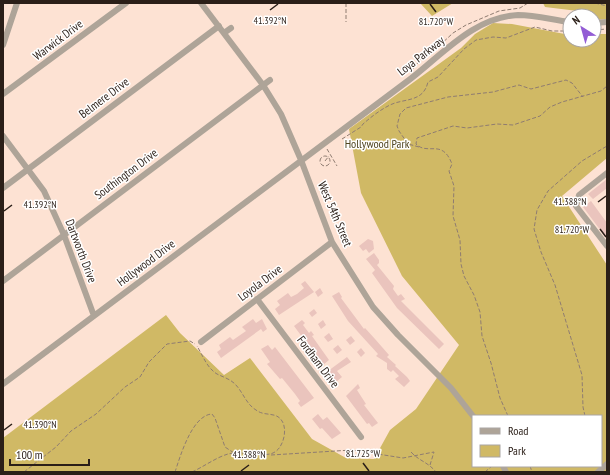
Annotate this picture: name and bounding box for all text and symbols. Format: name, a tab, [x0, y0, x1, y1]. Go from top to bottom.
north arrow	[562, 8, 602, 48]
text: N	[569, 13, 583, 27]
text: 41.392°N	[253, 14, 287, 27]
text: 81.720°W	[419, 15, 453, 28]
street label: Warwick Drive	[30, 16, 86, 63]
street label: Loya Parkway	[394, 32, 448, 79]
street label: Belmere Drive	[76, 74, 132, 121]
park label: Hollywood Park	[345, 136, 410, 151]
street label: Southington Drive	[91, 145, 160, 202]
street label: West 54th Street	[315, 179, 356, 249]
text: 41.388°N	[553, 195, 587, 208]
text: 41.392°N	[23, 198, 57, 211]
street label: Dartworth Drive	[63, 217, 100, 285]
text: 81.720°W	[555, 223, 589, 236]
street label: Hollywood Drive	[114, 236, 178, 289]
street label: Loyola Drive	[235, 261, 285, 304]
street label: Fordham Drive	[294, 333, 343, 391]
legend	[472, 415, 602, 467]
text: 41.390°N	[23, 418, 57, 431]
text: Road	[508, 423, 528, 438]
scale bar	[10, 441, 89, 467]
text: Park	[508, 443, 526, 458]
text: 100 m	[16, 447, 43, 462]
text: 81.725°W	[346, 447, 380, 460]
text: 41.388°N	[232, 448, 266, 461]

